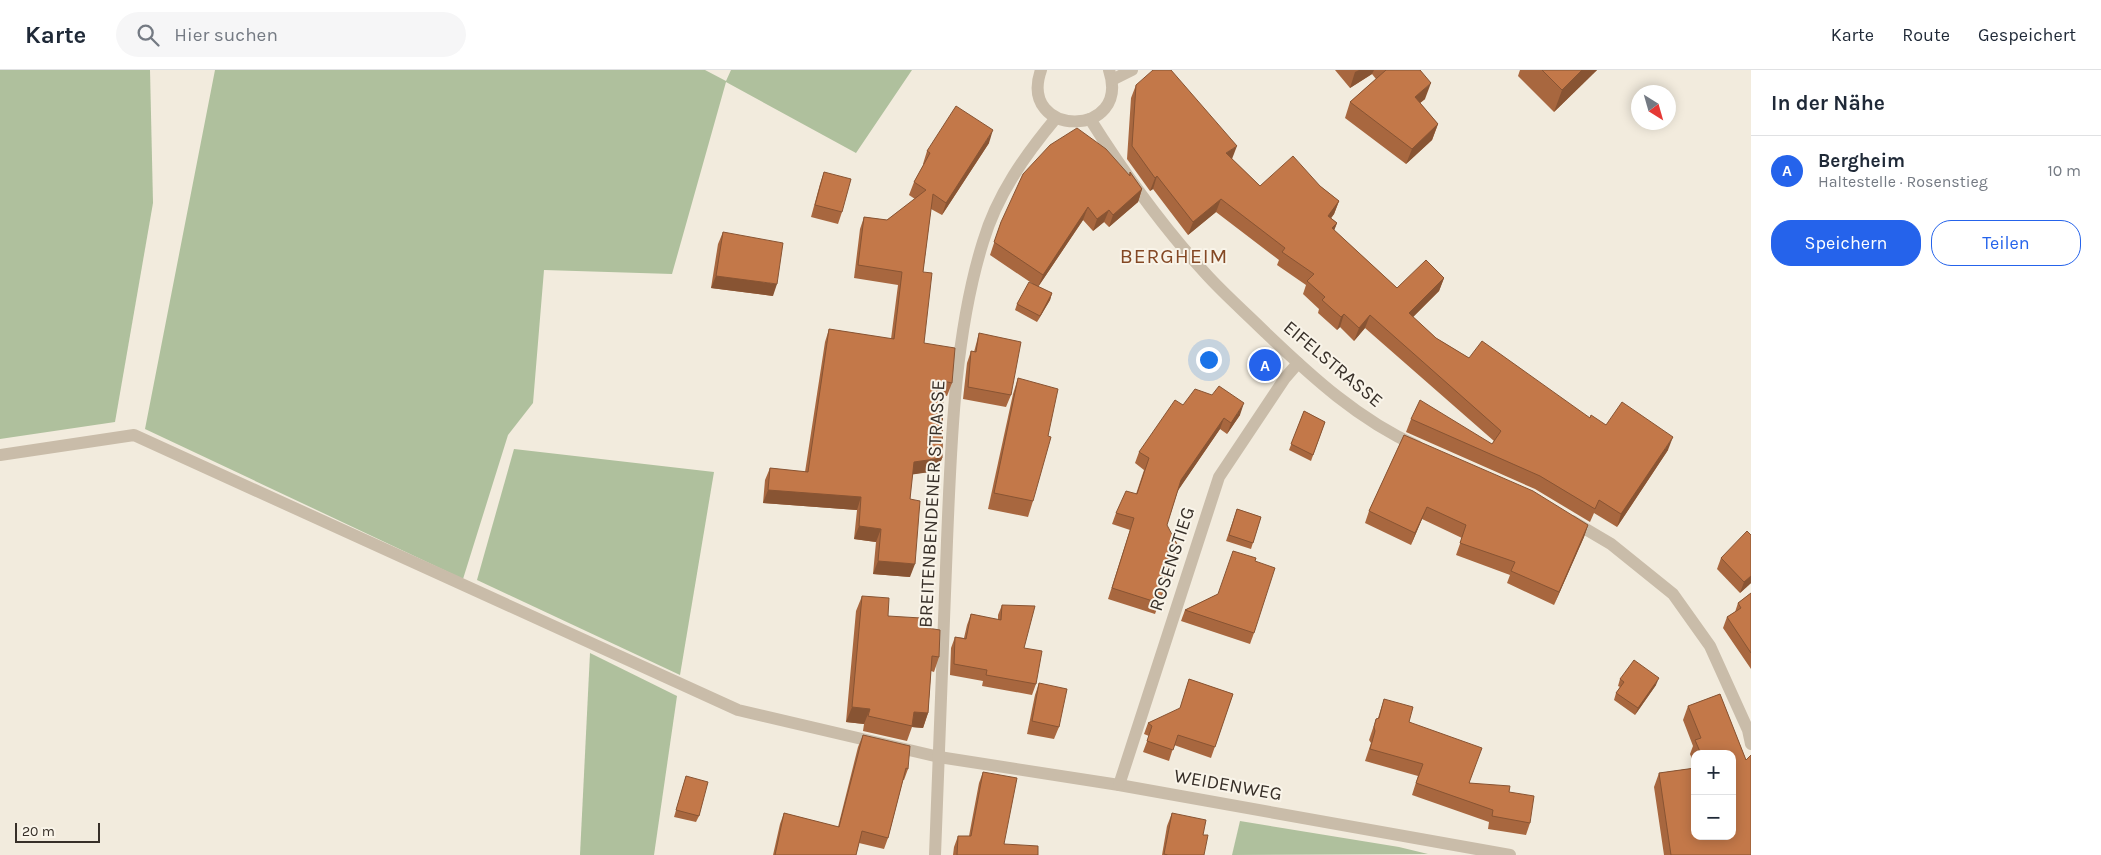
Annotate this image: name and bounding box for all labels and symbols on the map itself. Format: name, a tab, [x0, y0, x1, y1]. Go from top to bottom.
north arrow	[1631, 85, 1676, 130]
district label: BERGHEIM	[1120, 244, 1228, 268]
street label: EIFELSTRASSE	[1279, 316, 1387, 412]
pin: A	[1249, 346, 1281, 384]
your location	[1196, 347, 1222, 373]
street label: BREITENBENDENER STRASSE	[915, 379, 949, 629]
street label: ROSENSTIEG	[1145, 504, 1199, 614]
street label: WEIDENWEG	[1172, 765, 1284, 805]
scale bar	[15, 820, 100, 843]

